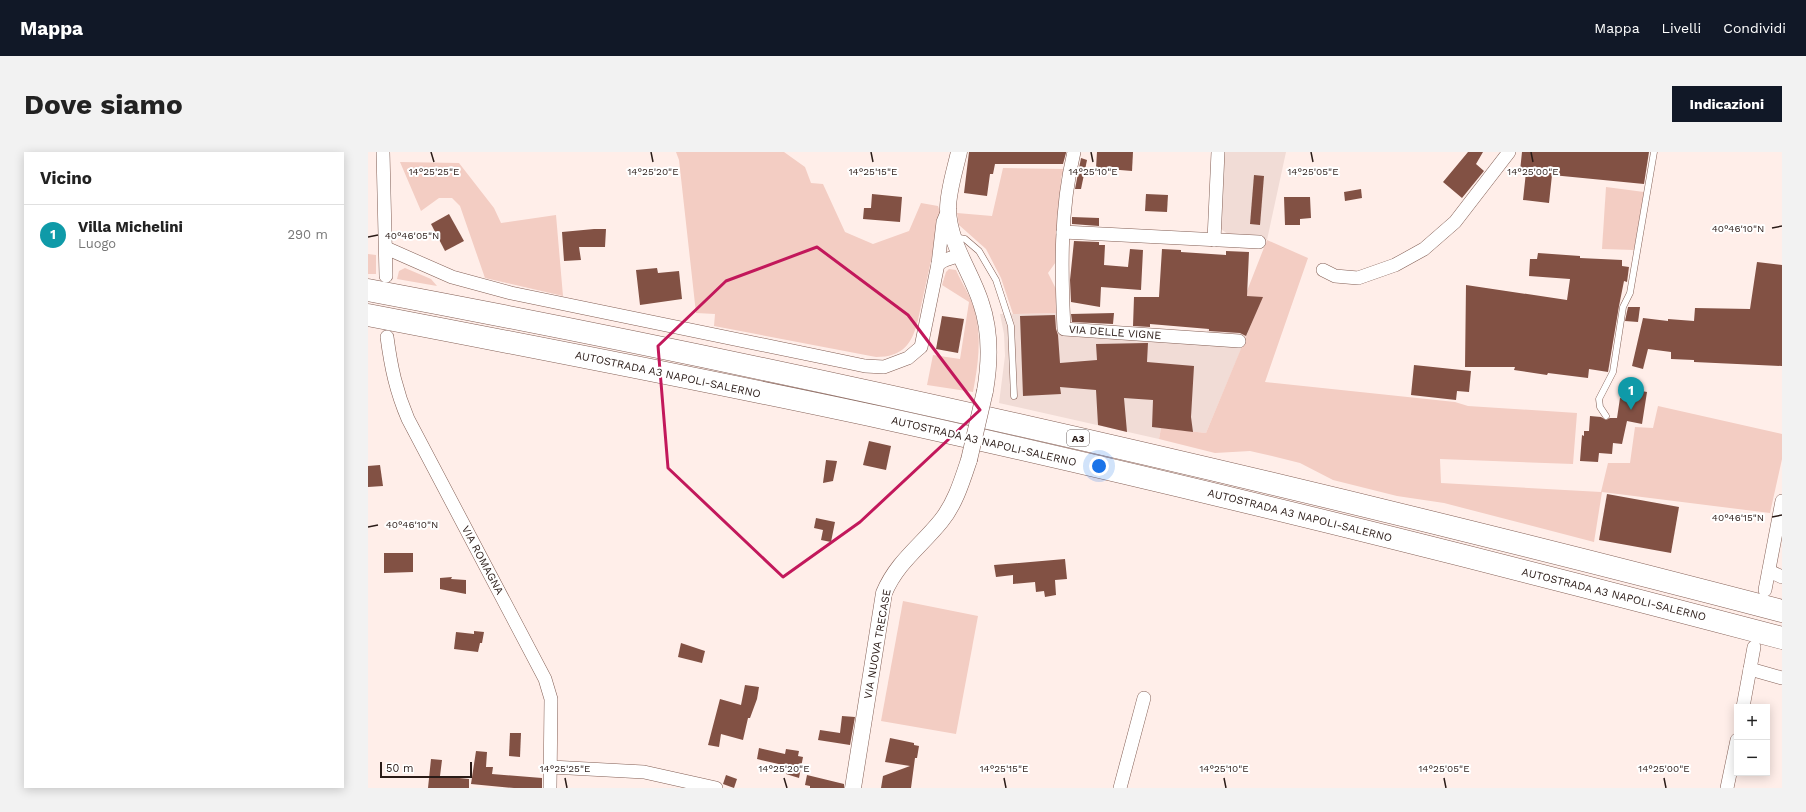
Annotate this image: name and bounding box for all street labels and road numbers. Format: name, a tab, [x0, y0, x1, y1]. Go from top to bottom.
street label: VIA DELLE VIGNE	[1068, 323, 1162, 342]
street label: AUTOSTRADA A3 NAPOLI-SALERNO	[574, 348, 762, 401]
street label: AUTOSTRADA A3 NAPOLI-SALERNO	[890, 414, 1078, 469]
road number: A3	[1067, 430, 1089, 446]
street label: AUTOSTRADA A3 NAPOLI-SALERNO	[1206, 486, 1393, 545]
street label: VIA ROMAGNA	[459, 524, 506, 597]
street label: AUTOSTRADA A3 NAPOLI-SALERNO	[1520, 565, 1707, 624]
street label: VIA NUOVA TRECASE	[861, 588, 894, 700]

